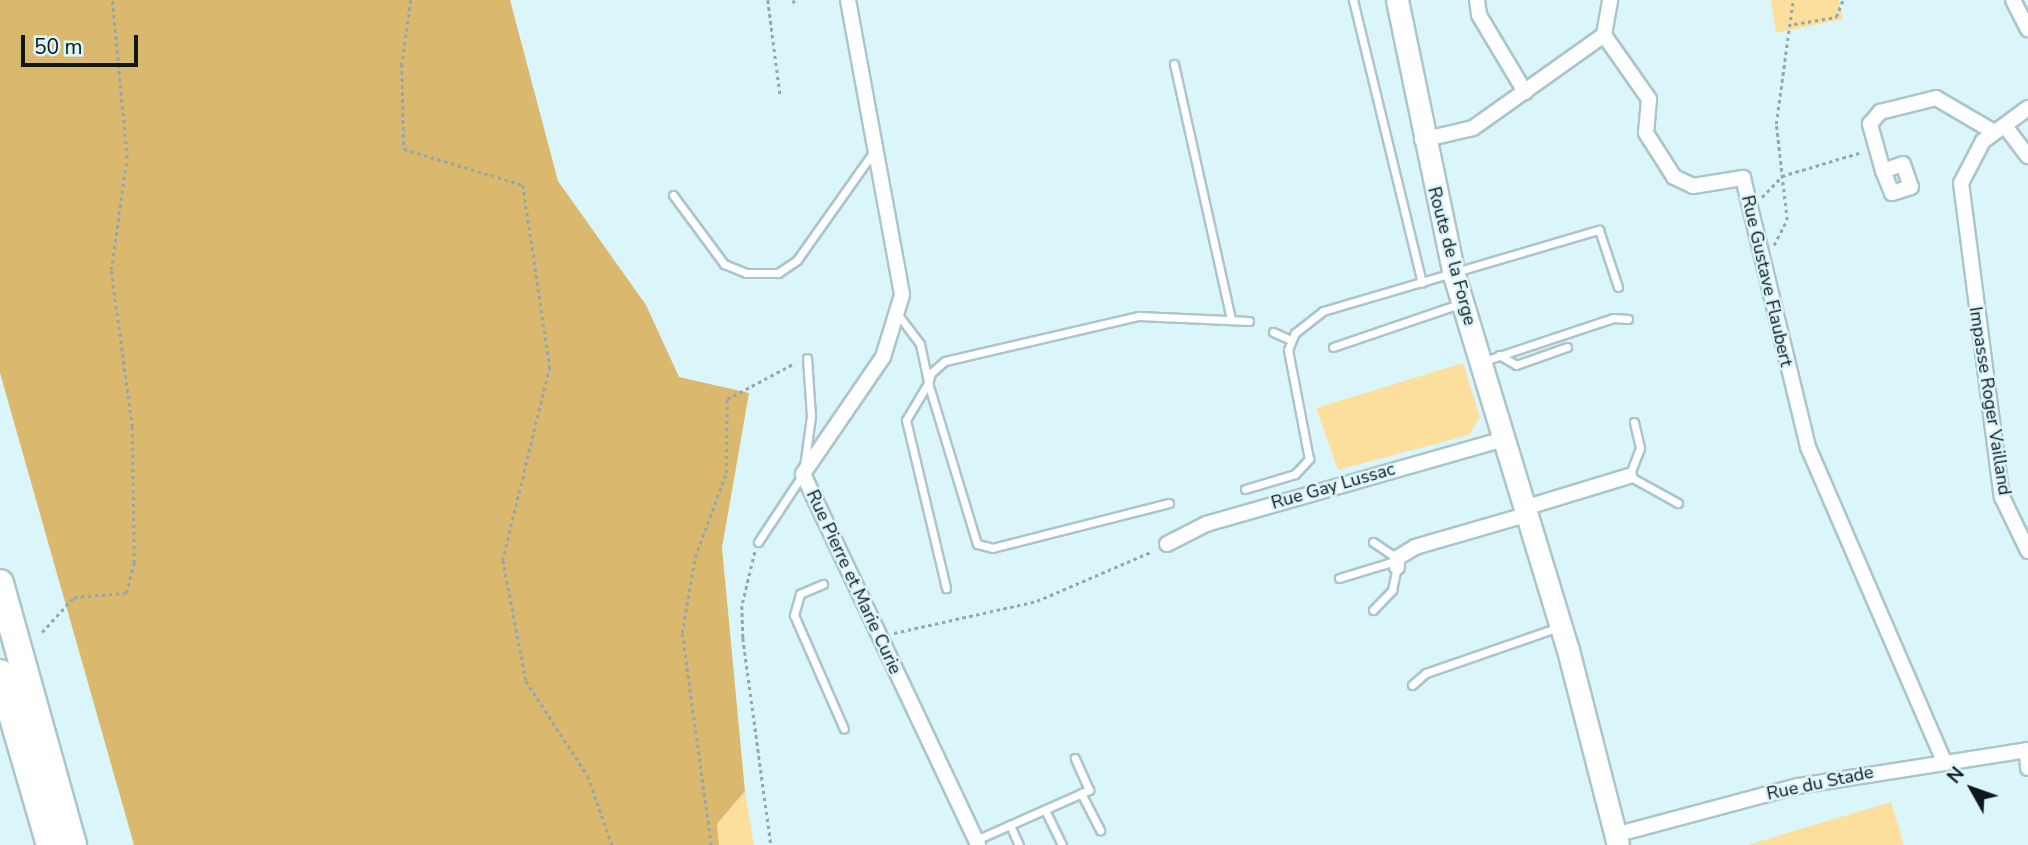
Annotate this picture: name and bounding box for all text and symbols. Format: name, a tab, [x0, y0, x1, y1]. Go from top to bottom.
scale bar	[24, 21, 142, 65]
text: 50 m	[34, 33, 83, 61]
street label: Route de la Forge	[1423, 184, 1481, 328]
street label: Rue Gustave Flaubert	[1737, 193, 1797, 369]
street label: Impasse Roger Vailland	[1964, 305, 2016, 497]
street label: Rue Gay Lussac	[1269, 458, 1397, 514]
street label: Rue Pierre et Marie Curie	[802, 486, 906, 678]
north arrow	[1937, 754, 2007, 824]
street label: Rue du Stade	[1765, 761, 1875, 805]
text: N	[1941, 762, 1970, 789]

